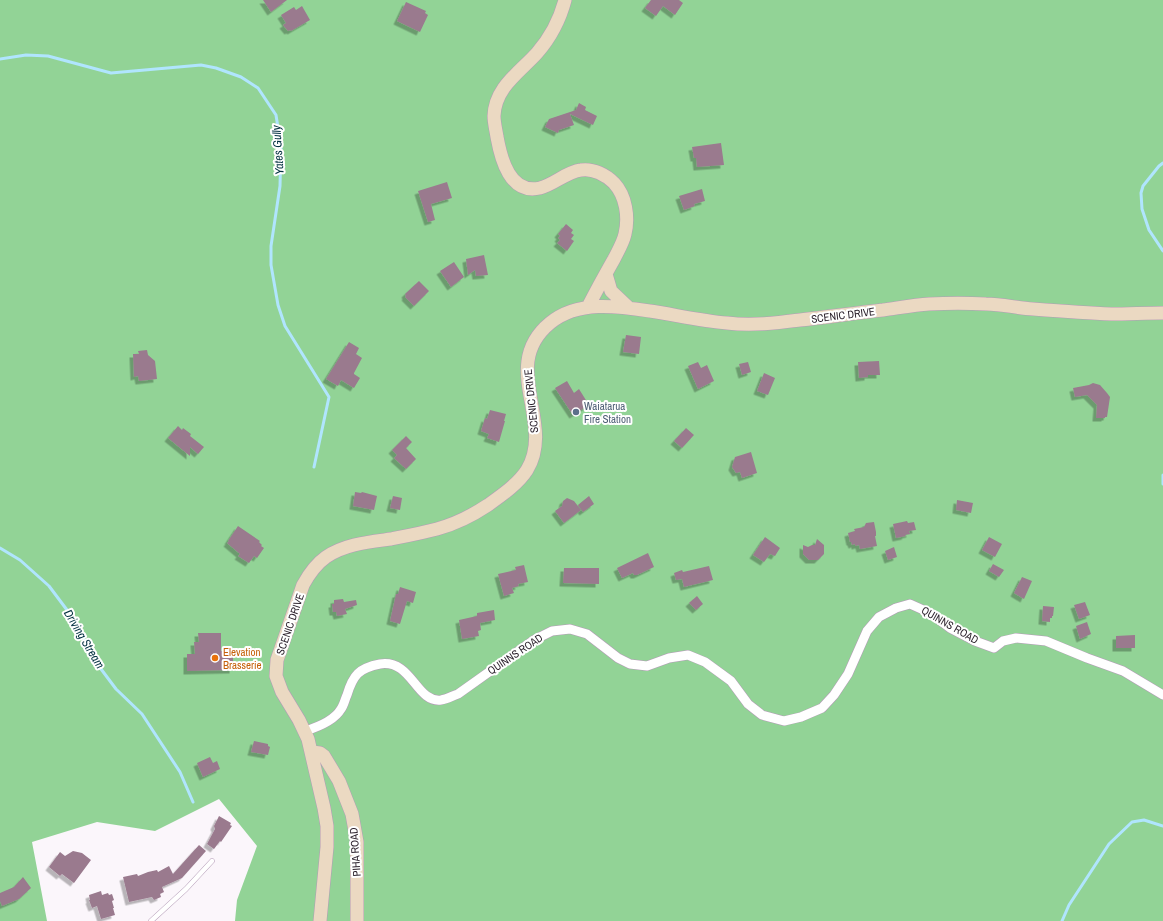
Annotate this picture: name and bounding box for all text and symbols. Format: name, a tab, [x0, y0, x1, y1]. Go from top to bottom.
water label: Yates Gully	[268, 124, 288, 175]
street label: SCENIC DRIVE	[810, 304, 876, 326]
street label: SCENIC DRIVE	[521, 368, 541, 434]
place label: Waiatarua Fire Station	[584, 399, 631, 426]
marker: Waiatarua Fire Station	[571, 407, 581, 417]
street label: SCENIC DRIVE	[273, 591, 307, 657]
street label: QUINNS ROAD	[919, 603, 981, 647]
water label: Driving Stream	[60, 607, 108, 671]
street label: QUINNS ROAD	[485, 630, 545, 678]
place label: Elevation Brasserie	[223, 645, 262, 672]
marker: Elevation Brasserie	[210, 653, 220, 663]
street label: PIHA ROAD	[346, 827, 364, 877]

